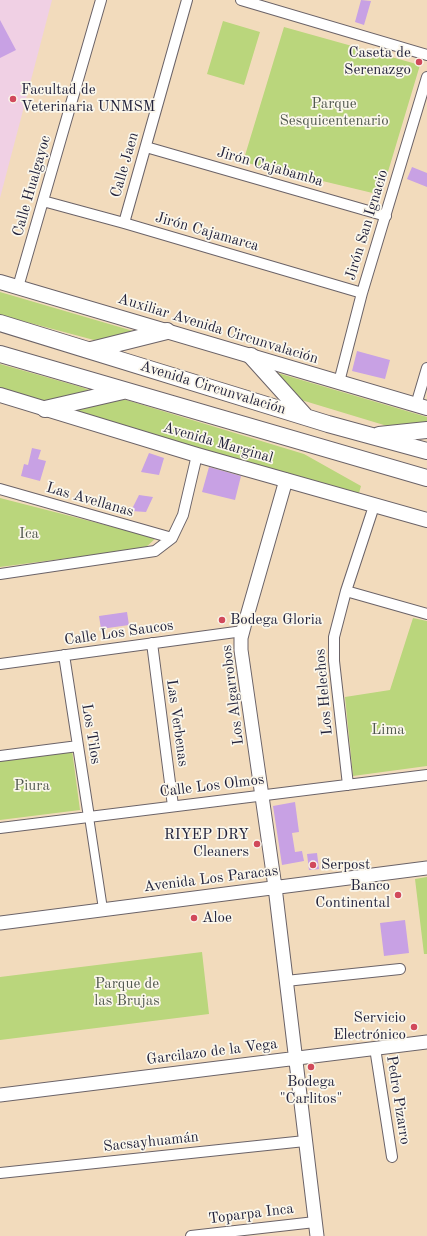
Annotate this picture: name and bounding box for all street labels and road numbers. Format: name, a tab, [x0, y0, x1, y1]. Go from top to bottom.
street label: Calle Jaen	[107, 130, 143, 200]
street label: Calle Hualgayoc	[9, 133, 55, 239]
street label: Jirón Cajabamba	[215, 143, 325, 191]
street label: Jirón San Ignacio	[342, 168, 392, 282]
street label: Jirón Cajamarca	[153, 209, 261, 255]
street label: Auxiliar Avenida Circunvalación	[116, 290, 320, 368]
street label: Avenida Circunvalación	[138, 357, 288, 419]
street label: Avenida Marginal	[161, 419, 275, 467]
street label: Las Avellanas	[44, 479, 136, 521]
street label: Calle Los Saucos	[63, 616, 175, 650]
street label: Los Algarrobos	[218, 644, 248, 746]
street label: Los Helechos	[311, 648, 337, 736]
street label: Las Verbenas	[162, 678, 192, 768]
street label: Los Tilos	[77, 702, 105, 766]
street label: Calle Los Olmos	[159, 771, 265, 801]
street label: Avenida Los Paracas	[143, 862, 279, 896]
street label: Garcilazo de la Vega	[145, 1035, 279, 1069]
street label: Pedro Pizarro	[382, 1054, 414, 1146]
street label: Sacsayhuamán	[102, 1128, 200, 1156]
street label: Toparpa Inca	[207, 1200, 295, 1228]

